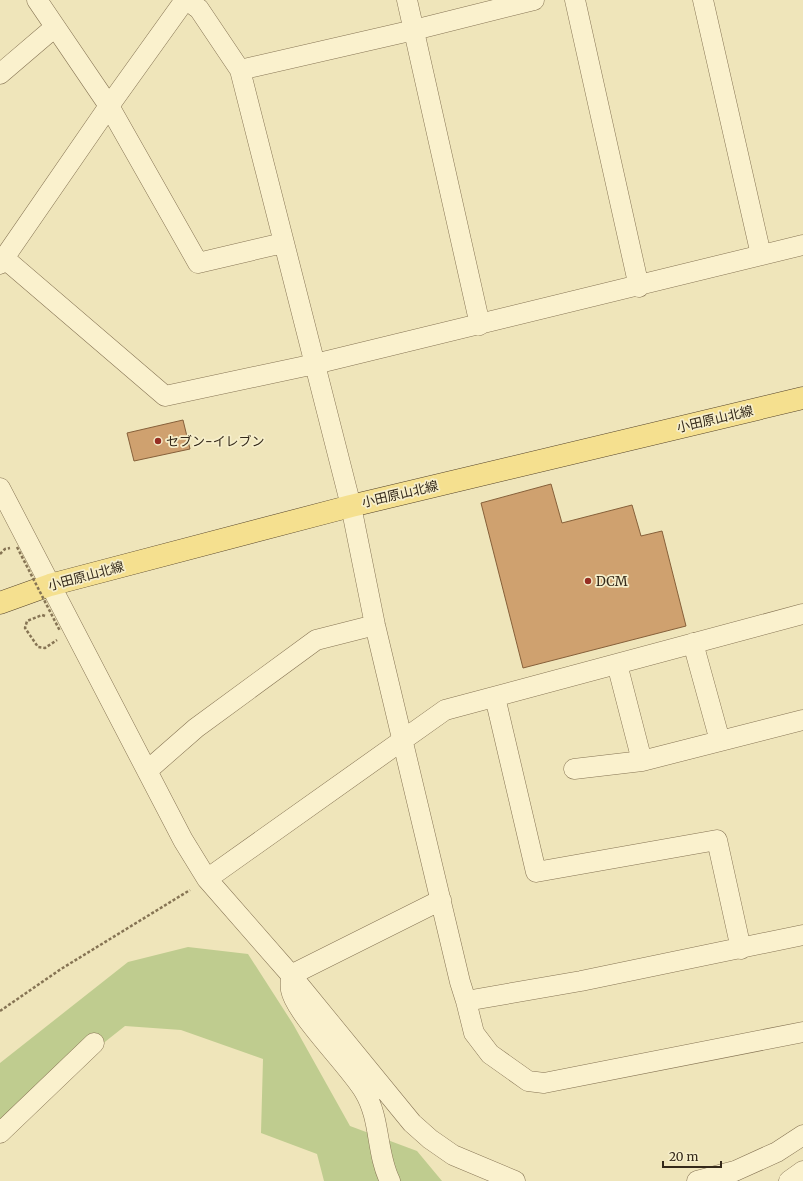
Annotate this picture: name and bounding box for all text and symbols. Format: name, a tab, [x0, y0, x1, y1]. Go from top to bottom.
street label: 小田原山北線	[675, 402, 755, 436]
place label: セブン-イレブン	[166, 433, 265, 450]
marker: セブン-イレブン	[153, 436, 163, 446]
street label: 小田原山北線	[360, 477, 440, 511]
street label: 小田原山北線	[46, 558, 126, 594]
place label: DCM	[596, 573, 628, 590]
marker: DCM	[583, 576, 593, 586]
scale bar	[663, 1143, 721, 1169]
text: 20 m	[669, 1149, 698, 1164]

